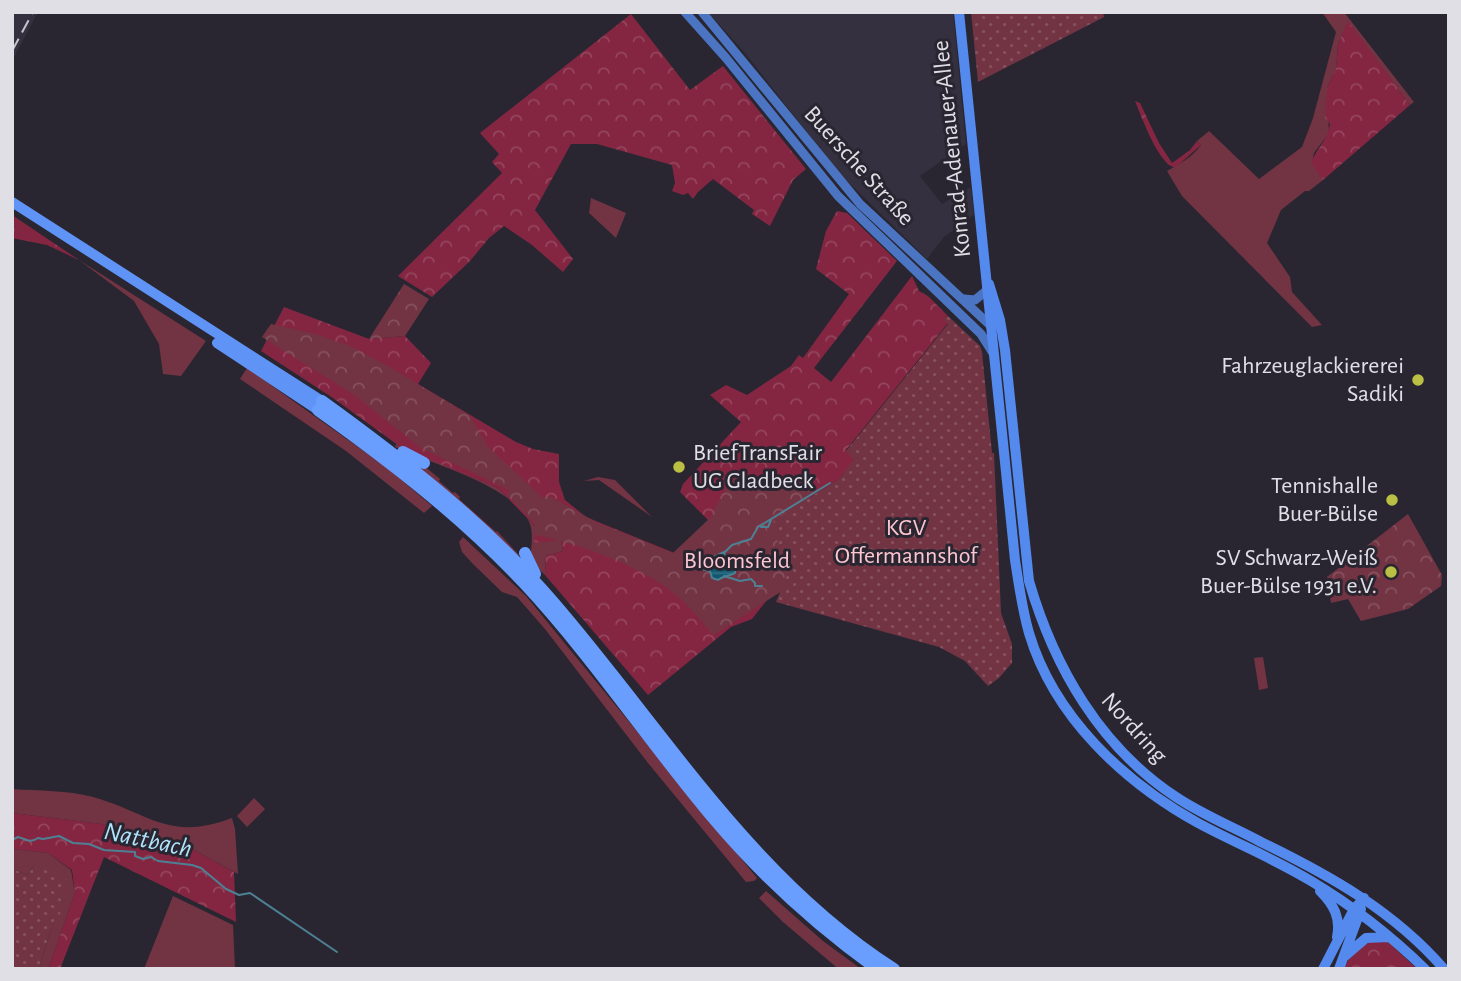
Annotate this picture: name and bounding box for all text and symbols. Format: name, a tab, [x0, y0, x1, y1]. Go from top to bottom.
street label: Konrad-Adenauer-Allee	[929, 39, 975, 259]
street label: Buersche Straße	[799, 102, 919, 230]
place label: Fahrzeuglackiererei Sadiki	[1221, 354, 1404, 406]
marker: Fahrzeuglackiererei Sadiki	[1410, 372, 1426, 388]
place label: BriefTransFair UG Gladbeck	[693, 441, 822, 493]
marker: BriefTransFair UG Gladbeck	[671, 459, 687, 475]
place label: Tennishalle Buer-Bülse	[1271, 474, 1378, 526]
marker: Tennishalle Buer-Bülse	[1384, 492, 1400, 508]
park label: KGV Offermannshof	[835, 516, 979, 568]
place label: SV Schwarz-Weiß Buer-Bülse 1931 e.V.	[1200, 546, 1377, 598]
park label: Bloomsfeld	[684, 549, 790, 573]
marker: SV Schwarz-Weiß Buer-Bülse 1931 e.V.	[1383, 564, 1399, 580]
street label: Nordring	[1097, 688, 1172, 768]
water label: Nattbach	[102, 818, 194, 862]

